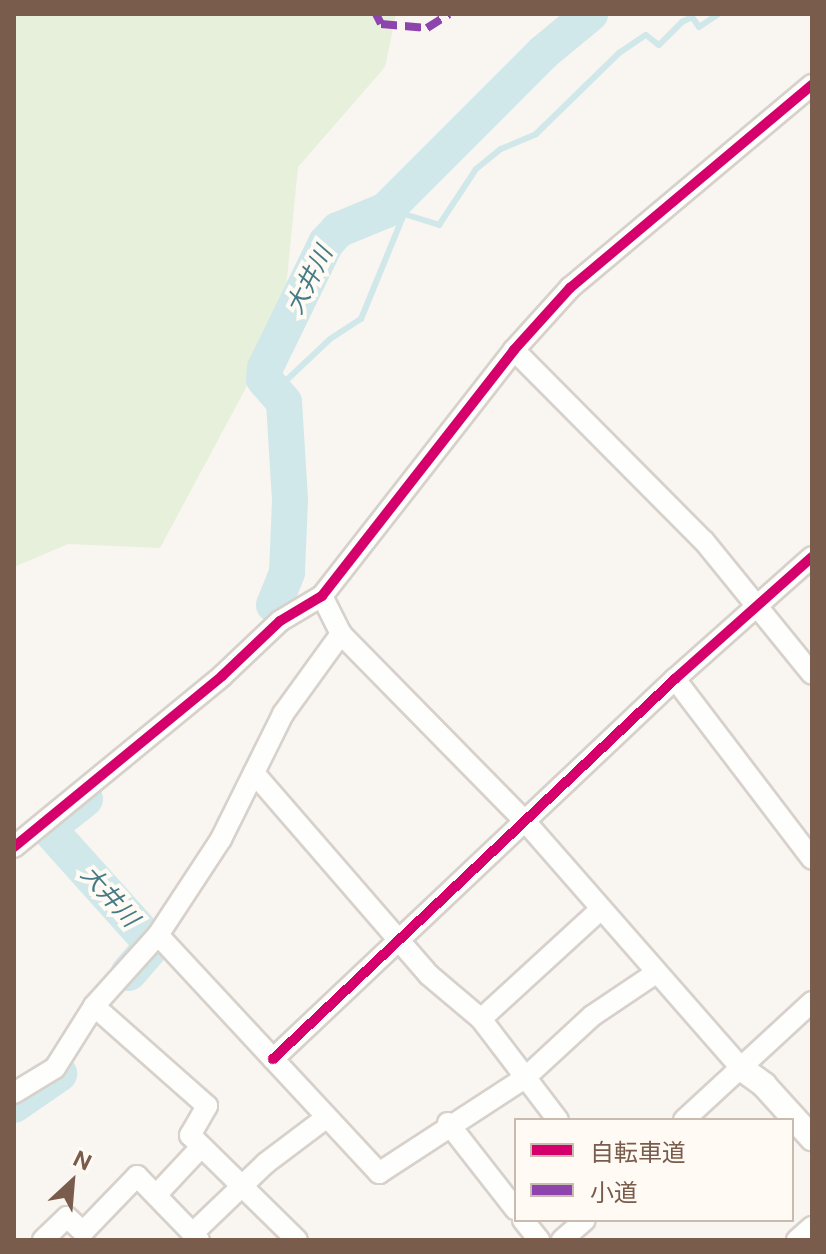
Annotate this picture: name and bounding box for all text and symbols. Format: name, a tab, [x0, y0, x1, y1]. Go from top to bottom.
water label: 大井川	[280, 241, 338, 319]
water label: 大井川	[75, 860, 145, 932]
legend	[514, 1118, 794, 1222]
text: 自転車道	[590, 1138, 686, 1166]
north arrow	[32, 1142, 112, 1222]
text: N	[69, 1145, 96, 1176]
text: 小道	[590, 1178, 638, 1206]

